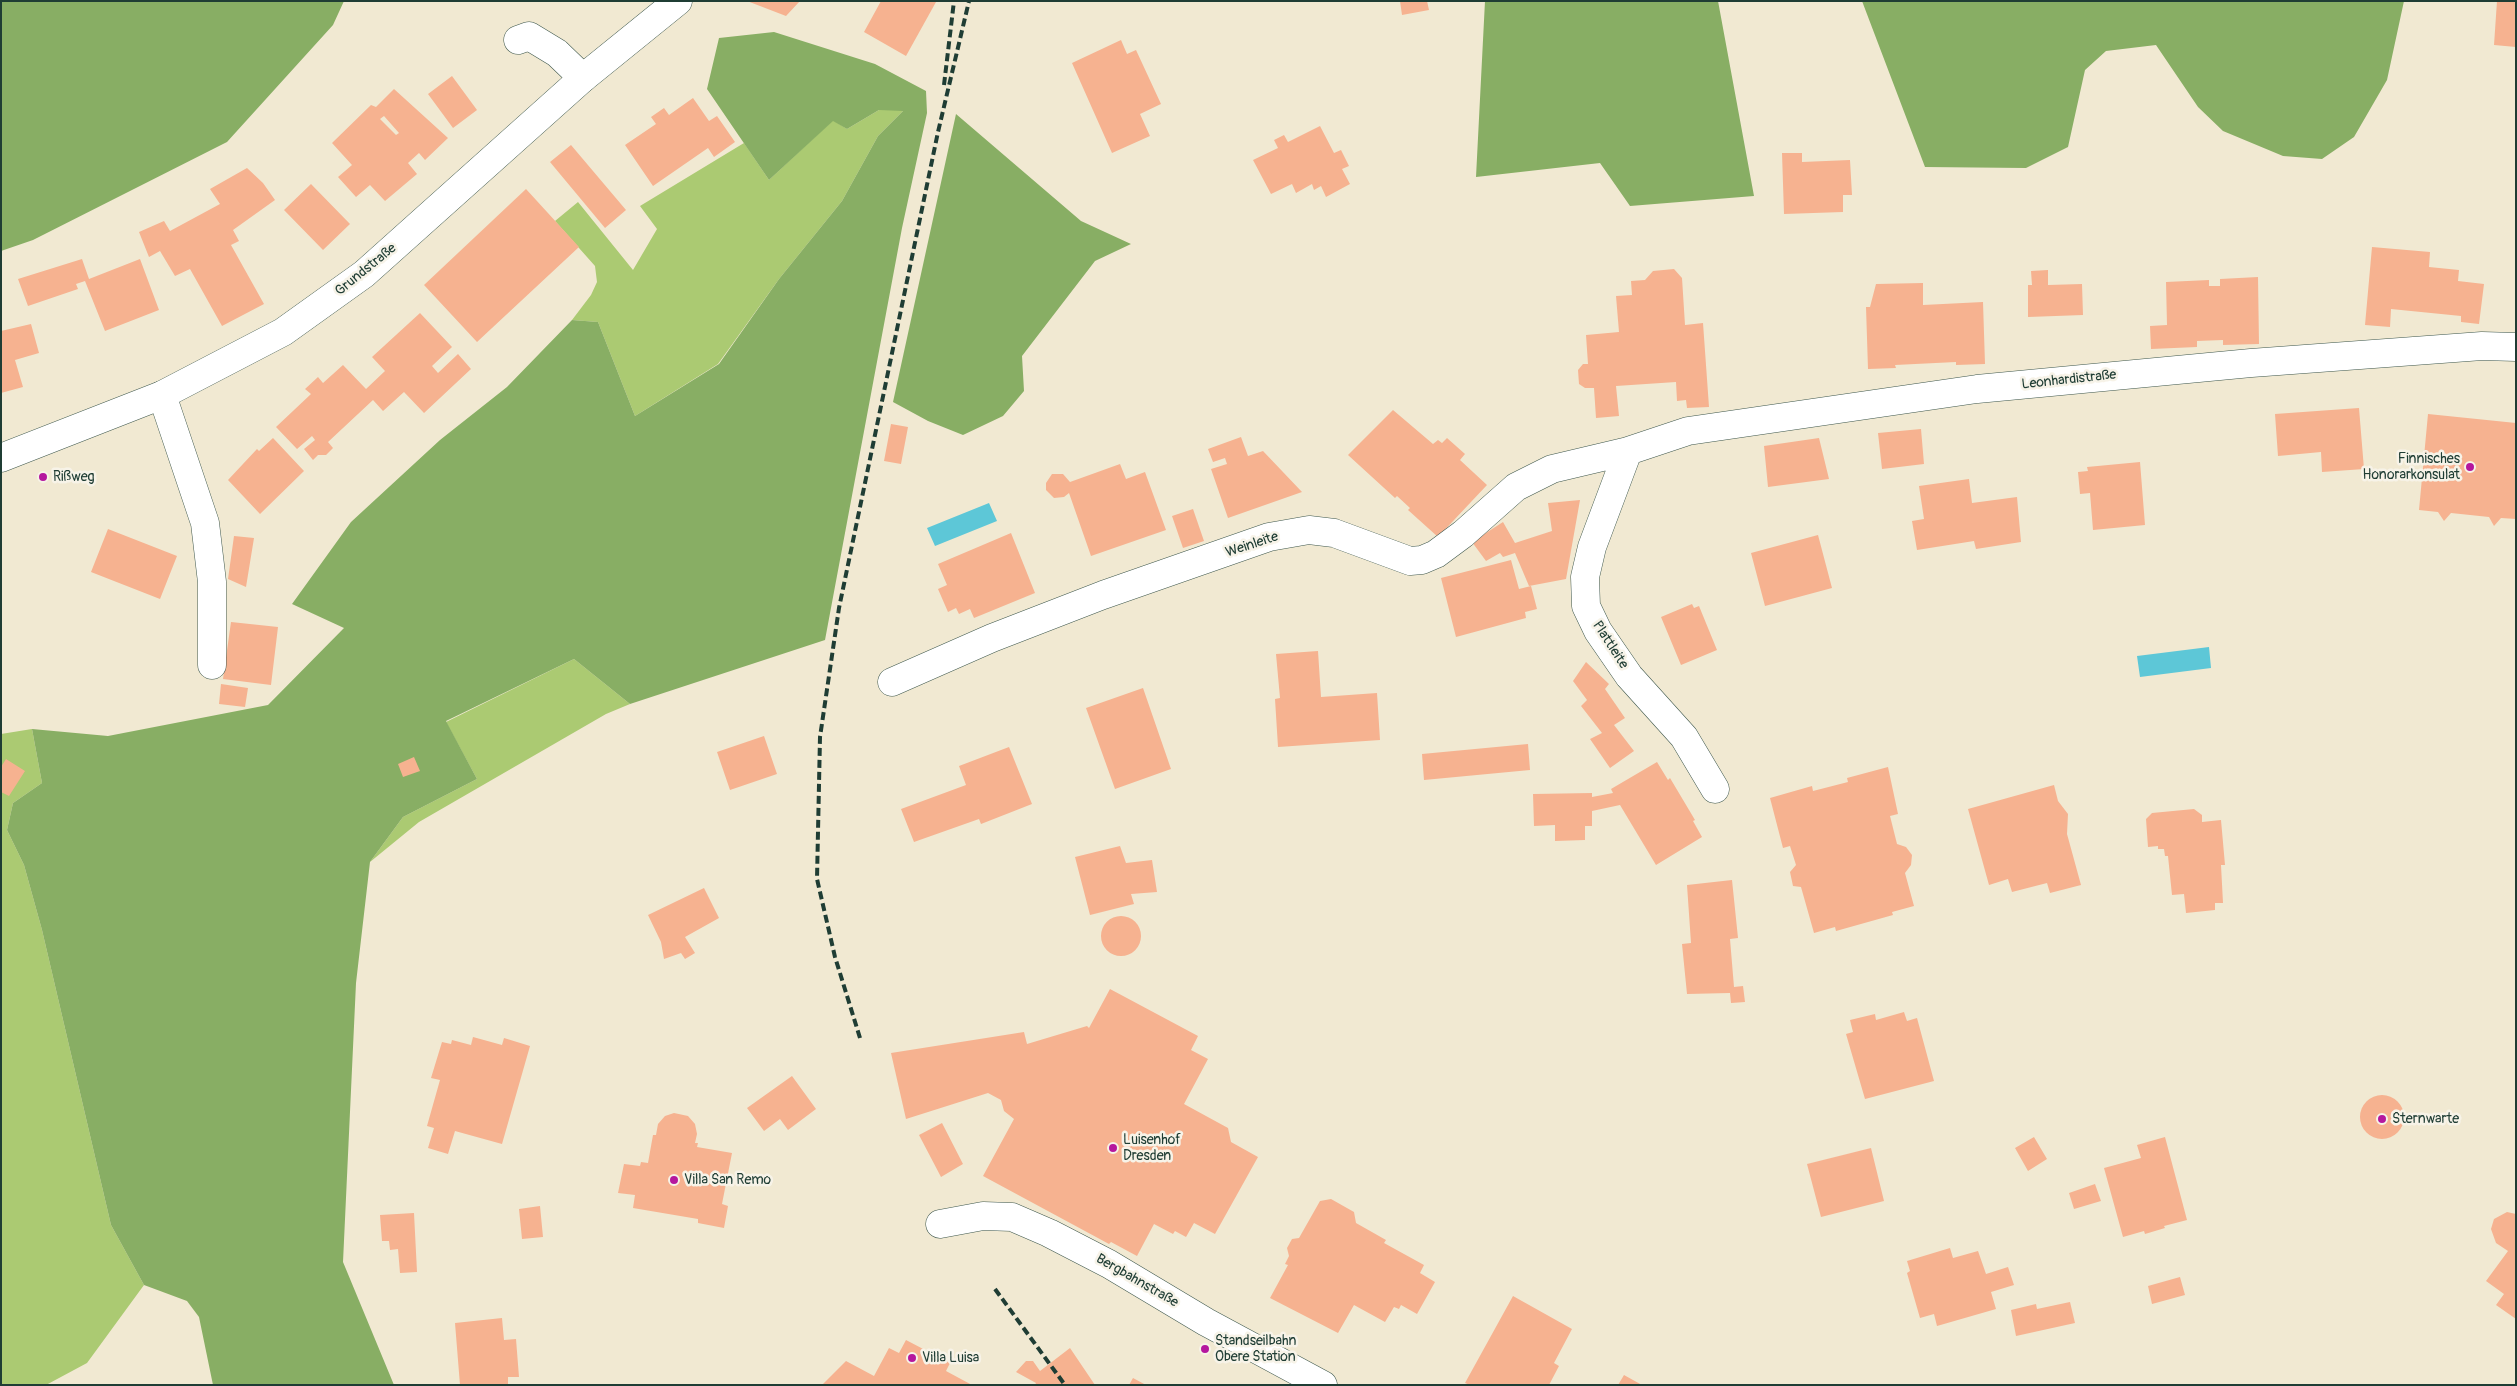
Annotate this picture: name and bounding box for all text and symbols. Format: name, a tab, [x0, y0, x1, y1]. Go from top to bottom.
street label: Grundstraße	[332, 240, 400, 300]
street label: Leonhardistraße	[2021, 367, 2117, 393]
place label: Finnisches Honorarkonsulat	[2363, 451, 2460, 484]
marker: Finnisches Honorarkonsulat	[2464, 461, 2476, 473]
place label: Rißweg	[53, 469, 95, 485]
marker: Rißweg	[37, 471, 49, 483]
street label: Weinleite	[1224, 529, 1280, 561]
street label: Plattleite	[1588, 618, 1632, 672]
place label: Sternwarte	[2392, 1111, 2459, 1127]
marker: Sternwarte	[2376, 1113, 2388, 1125]
place label: Luisenhof Dresden	[1123, 1132, 1181, 1164]
marker: Luisenhof Dresden	[1107, 1142, 1119, 1154]
place label: Villa San Remo	[684, 1172, 771, 1188]
marker: Villa San Remo	[668, 1174, 680, 1186]
street label: Bergbahnstraße	[1093, 1251, 1181, 1311]
place label: Standseilbahn Obere Station	[1215, 1333, 1297, 1365]
marker: Standseilbahn Obere Station	[1199, 1343, 1211, 1355]
place label: Villa Luisa	[922, 1350, 979, 1366]
marker: Villa Luisa	[906, 1352, 918, 1364]

